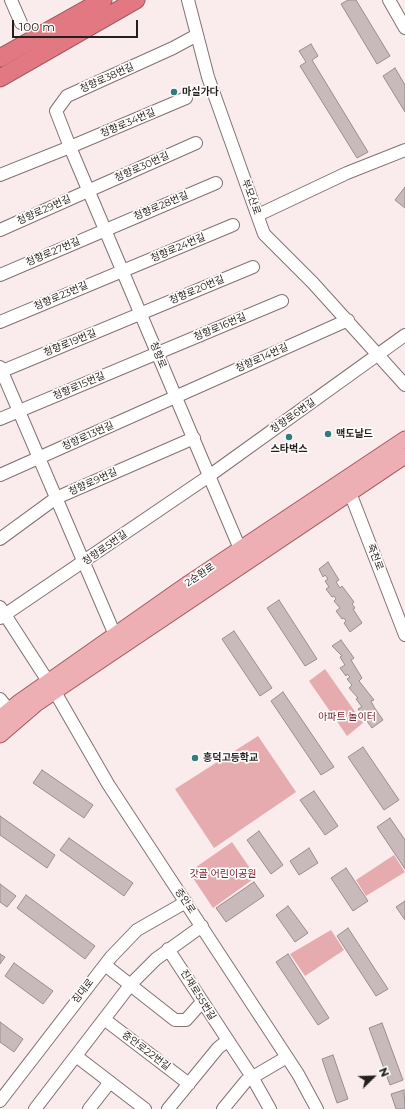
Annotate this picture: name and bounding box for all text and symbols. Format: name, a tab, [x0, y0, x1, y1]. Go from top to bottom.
scale bar	[14, 12, 140, 38]
text: 100 m	[19, 19, 55, 34]
street label: 청향로38번길	[78, 61, 136, 95]
place label: 마실가다	[182, 86, 219, 98]
marker: 마실가다	[169, 87, 179, 97]
street label: 청향로34번길	[99, 106, 157, 140]
street label: 청향로30번길	[113, 150, 171, 184]
street label: 부모산로	[239, 178, 263, 216]
street label: 청향로28번길	[132, 189, 190, 223]
street label: 청향로29번길	[15, 193, 73, 227]
street label: 청향로24번길	[149, 231, 207, 265]
street label: 청향로27번길	[24, 235, 82, 269]
street label: 청향로20번길	[168, 273, 226, 307]
street label: 청향로23번길	[32, 279, 90, 313]
street label: 청향로16번길	[192, 311, 248, 343]
street label: 청향로19번길	[42, 327, 98, 359]
street label: 청향로	[147, 340, 169, 370]
street label: 청향로14번길	[234, 341, 290, 375]
street label: 청향로15번길	[51, 370, 107, 402]
street label: 청향로6번길	[268, 396, 318, 436]
street label: 청향로13번길	[60, 419, 116, 453]
place label: 맥도날드	[336, 428, 373, 440]
marker: 맥도날드	[323, 429, 333, 439]
marker: 스타벅스	[284, 432, 294, 442]
place label: 스타벅스	[271, 443, 307, 455]
street label: 청향로9번길	[67, 466, 119, 498]
street label: 청향로5번길	[80, 528, 130, 568]
street label: 죽천로	[364, 542, 386, 572]
street label: 2순환로	[183, 561, 217, 589]
park label: 아파트 놀이터	[318, 711, 376, 723]
place label: 흥덕고등학교	[203, 752, 258, 764]
marker: 흥덕고등학교	[190, 753, 200, 763]
park label: 갓골 어린이공원	[189, 868, 257, 880]
street label: 증안로	[172, 886, 198, 916]
street label: 진재로55번길	[178, 968, 218, 1022]
street label: 짐대로	[70, 976, 96, 1006]
street label: 증안로22번길	[119, 1029, 173, 1073]
north arrow	[353, 1057, 393, 1097]
text: N	[376, 1065, 392, 1079]

